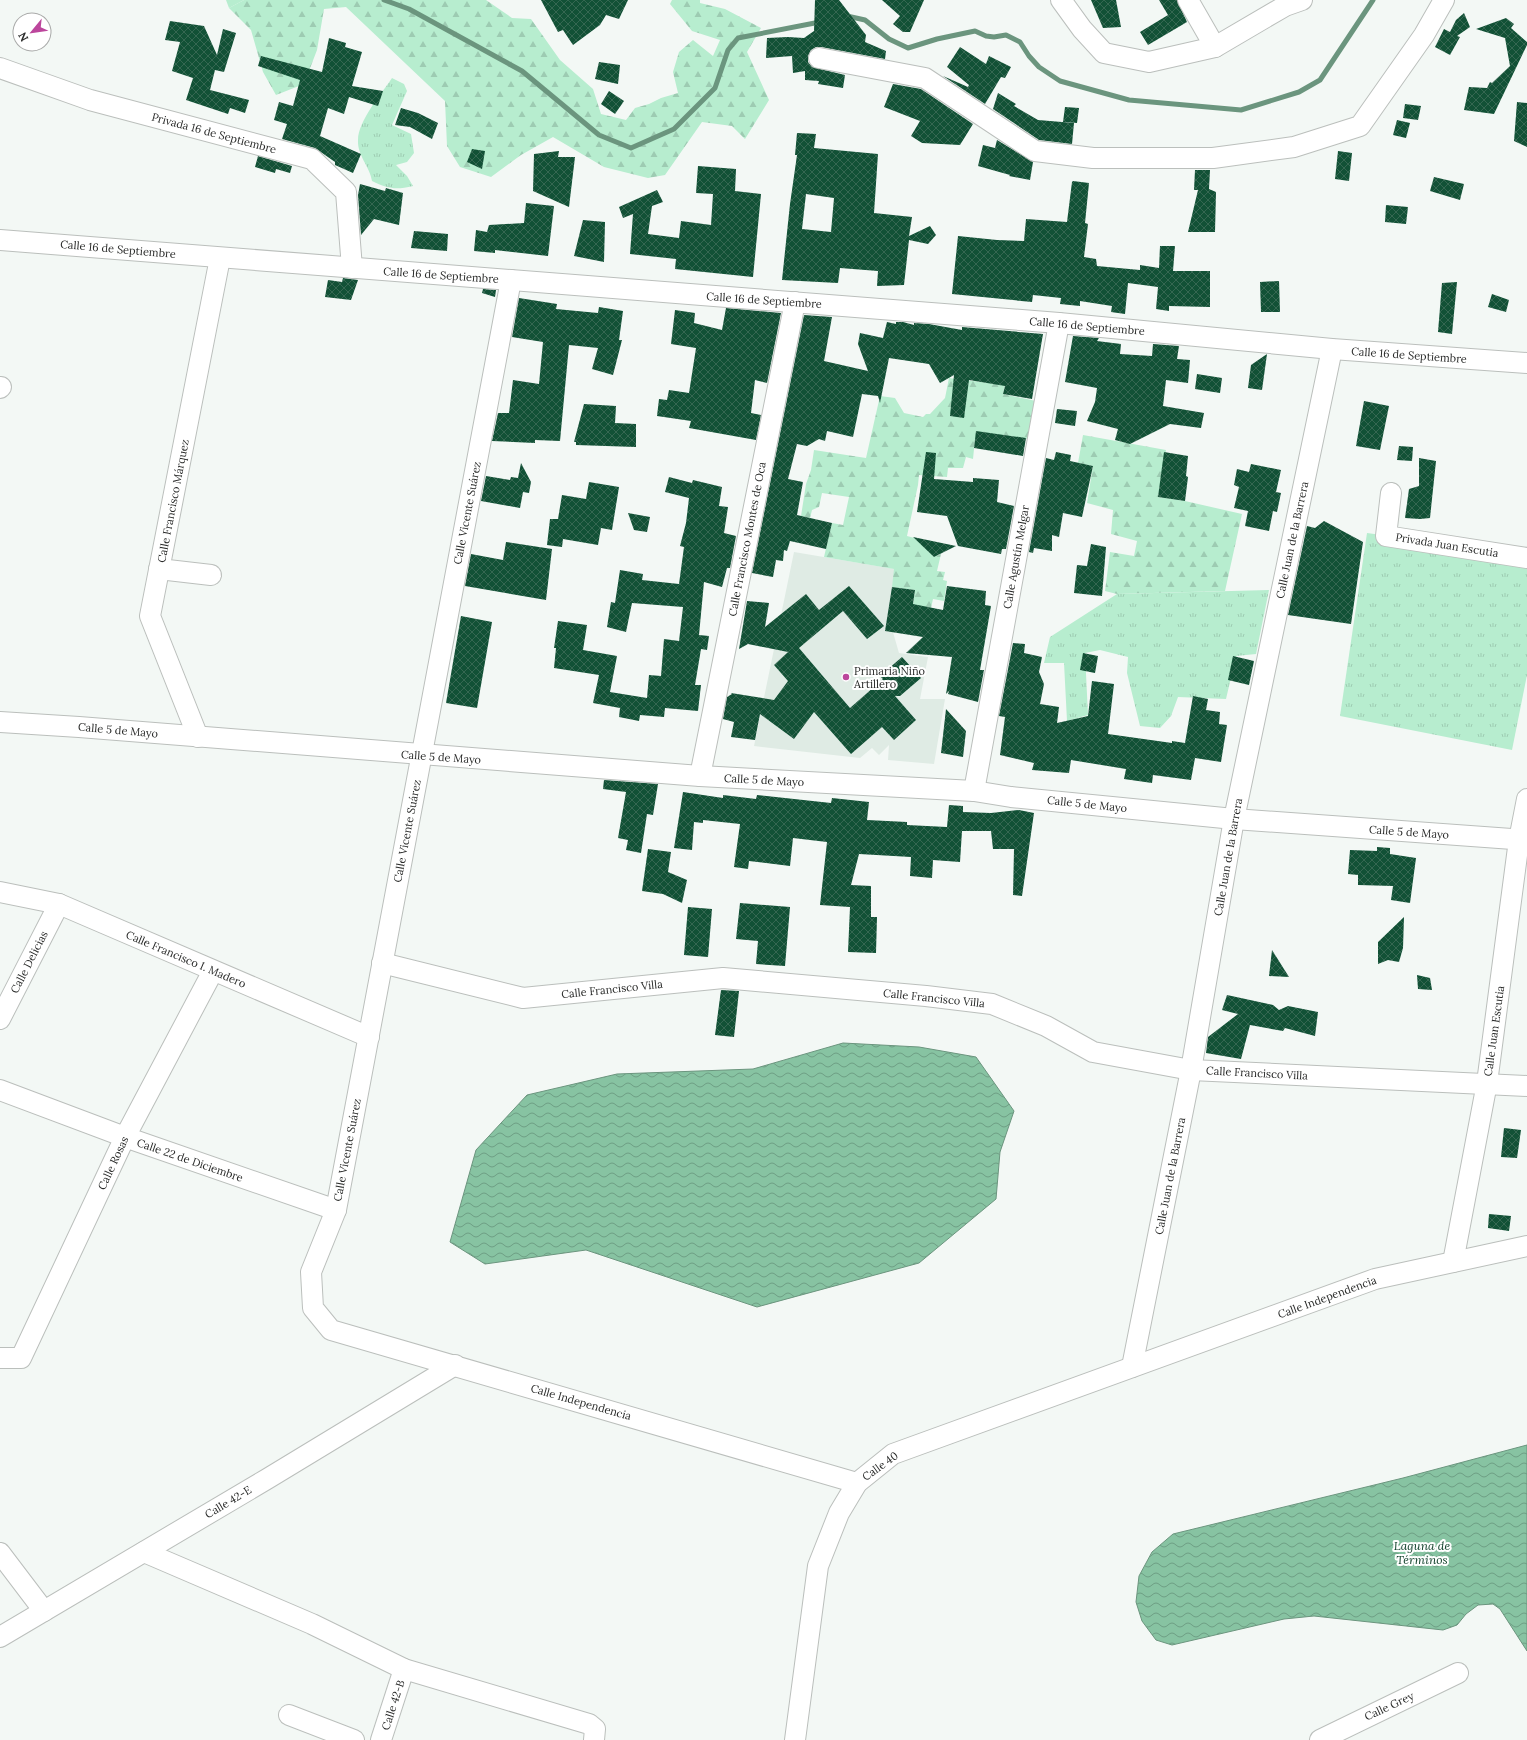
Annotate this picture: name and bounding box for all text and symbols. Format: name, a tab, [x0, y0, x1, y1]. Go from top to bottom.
north arrow	[12, 12, 52, 52]
text: N	[15, 29, 31, 44]
street label: Privada 16 de Septiembre	[150, 110, 278, 156]
street label: Calle 16 de Septiembre	[60, 237, 176, 261]
street label: Calle 16 de Septiembre	[383, 264, 499, 286]
street label: Calle 16 de Septiembre	[706, 289, 822, 311]
street label: Calle 16 de Septiembre	[1029, 314, 1145, 338]
street label: Calle 16 de Septiembre	[1351, 344, 1467, 366]
street label: Calle Francisco Márquez	[154, 438, 192, 564]
street label: Calle Vicente Suárez	[450, 460, 484, 566]
street label: Calle Francisco Montes de Oca	[725, 460, 769, 617]
street label: Calle Juan de la Barrera	[1273, 480, 1311, 600]
street label: Calle Agustín Melgar	[1000, 504, 1032, 610]
street label: Privada Juan Escutia	[1394, 530, 1500, 560]
place label: Primaria Niño Artillero	[853, 664, 925, 691]
marker: Primaria Niño Artillero	[841, 672, 851, 682]
street label: Calle 5 de Mayo	[77, 720, 159, 740]
street label: Calle 5 de Mayo	[400, 747, 482, 767]
street label: Calle 5 de Mayo	[724, 771, 804, 789]
street label: Calle Vicente Suárez	[390, 778, 424, 884]
street label: Calle 5 de Mayo	[1046, 793, 1128, 815]
street label: Calle Juan de la Barrera	[1211, 797, 1245, 917]
street label: Calle 5 de Mayo	[1368, 822, 1450, 842]
street label: Calle Francisco I. Madero	[124, 927, 248, 991]
street label: Calle Delicias	[7, 928, 51, 996]
street label: Calle Francisco Villa	[561, 977, 664, 1001]
street label: Calle Juan Escutia	[1481, 984, 1507, 1077]
street label: Calle Francisco Villa	[883, 986, 986, 1010]
street label: Calle Francisco Villa	[1206, 1063, 1309, 1083]
street label: Calle Vicente Suárez	[330, 1097, 364, 1203]
street label: Calle Juan de la Barrera	[1152, 1116, 1188, 1236]
street label: Calle Rosas	[95, 1134, 131, 1192]
street label: Calle 22 de Diciembre	[135, 1135, 245, 1185]
street label: Calle Independencia	[1276, 1273, 1379, 1321]
street label: Calle Independencia	[529, 1381, 633, 1423]
street label: Calle 40	[859, 1448, 901, 1484]
street label: Calle 42-E	[202, 1483, 254, 1521]
water label: Laguna de Términos	[1394, 1538, 1450, 1567]
street label: Calle 42-B	[378, 1678, 408, 1732]
street label: Calle Grey	[1362, 1688, 1416, 1724]

